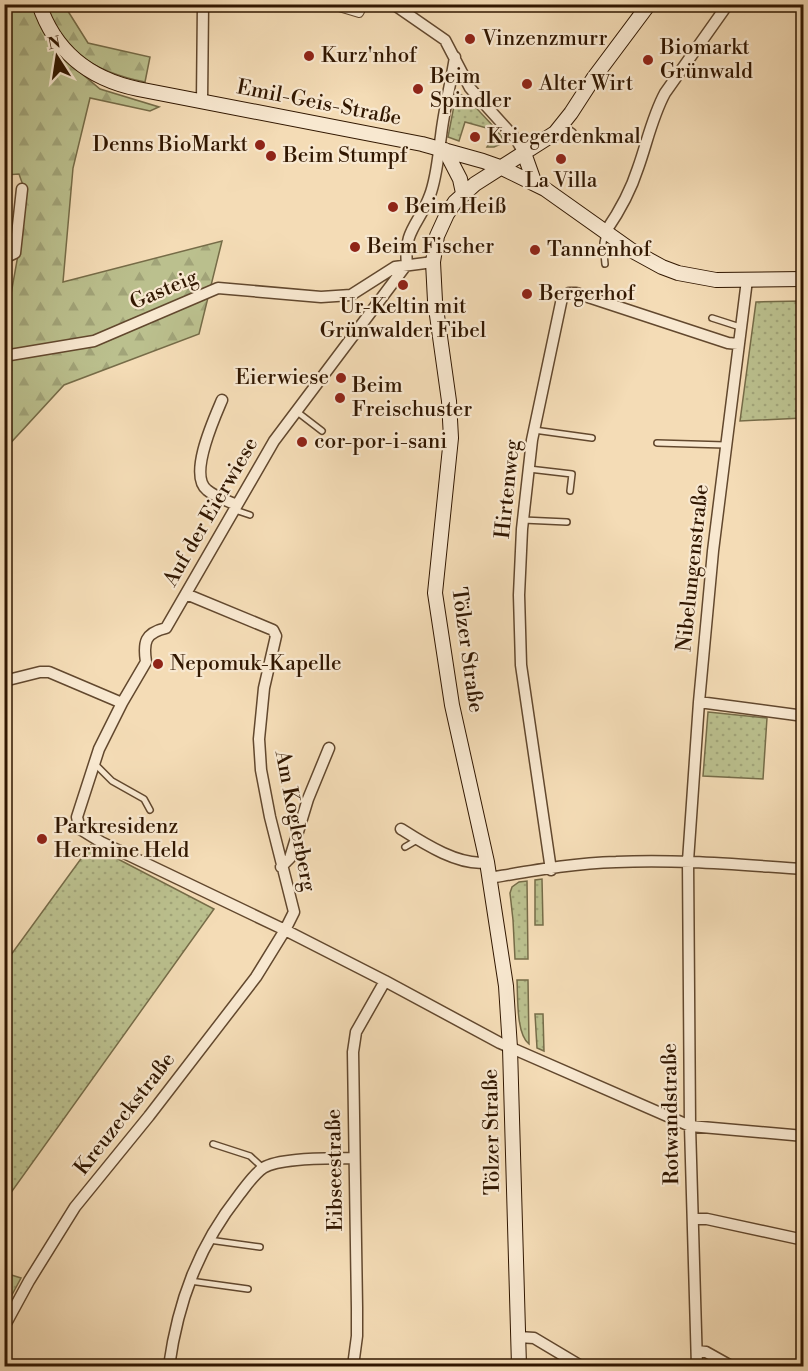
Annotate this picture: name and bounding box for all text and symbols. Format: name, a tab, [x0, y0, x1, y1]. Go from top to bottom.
place label: Vinzenzmurr	[481, 26, 607, 52]
north arrow	[27, 27, 87, 87]
text: N	[46, 32, 63, 54]
marker: Vinzenzmurr	[463, 32, 477, 46]
place label: Biomarkt Grünwald	[659, 35, 753, 85]
place label: Kurz'nhof	[321, 43, 418, 69]
marker: Kurz'nhof	[302, 49, 316, 63]
marker: Biomarkt Grünwald	[641, 53, 655, 67]
place label: Beim Spindler	[429, 64, 511, 114]
place label: Alter Wirt	[538, 71, 634, 97]
street label: Emil-Geis-Straße	[234, 74, 404, 132]
marker: Alter Wirt	[520, 77, 534, 91]
marker: Beim Spindler	[411, 82, 425, 96]
place label: Kriegerdenkmal	[487, 124, 641, 150]
marker: Kriegerdenkmal	[468, 130, 482, 144]
place label: Denns BioMarkt	[93, 132, 249, 158]
marker: Denns BioMarkt	[253, 138, 267, 152]
place label: Beim Stumpf	[282, 143, 409, 169]
marker: Beim Stumpf	[264, 149, 278, 163]
marker: La Villa	[554, 152, 568, 166]
place label: La Villa	[525, 168, 598, 194]
place label: Beim Heiß	[404, 194, 506, 220]
marker: Beim Heiß	[386, 200, 400, 214]
place label: Beim Fischer	[366, 234, 494, 260]
place label: Tannenhof	[547, 237, 652, 263]
marker: Beim Fischer	[348, 240, 362, 254]
marker: Tannenhof	[528, 243, 542, 257]
street label: Gasteig	[126, 264, 202, 316]
marker: Ur-Keltin mit Grünwalder Fibel	[396, 278, 410, 292]
place label: Bergerhof	[538, 281, 636, 307]
marker: Bergerhof	[520, 287, 534, 301]
place label: Ur-Keltin mit Grünwalder Fibel	[320, 294, 486, 344]
place label: Eierwiese	[235, 365, 329, 391]
marker: Eierwiese	[334, 371, 348, 385]
place label: Beim Freischuster	[351, 373, 472, 423]
marker: Beim Freischuster	[333, 391, 347, 405]
place label: cor-por-i-sani	[314, 429, 447, 455]
street label: Auf der Eierwiese	[157, 433, 264, 592]
marker: cor-por-i-sani	[295, 435, 309, 449]
street label: Hirtenweg	[490, 438, 526, 540]
street label: Nibelungenstraße	[671, 483, 715, 653]
street label: Tölzer Straße	[445, 586, 489, 714]
place label: Nepomuk-Kapelle	[170, 651, 342, 677]
marker: Nepomuk-Kapelle	[151, 657, 165, 671]
street label: Am Koglerberg	[268, 747, 321, 894]
place label: Parkresidenz Hermine Held	[54, 814, 189, 864]
marker: Parkresidenz Hermine Held	[35, 832, 49, 846]
street label: Rotwandstraße	[657, 1043, 685, 1185]
street label: Kreuzeckstraße	[69, 1047, 181, 1181]
street label: Tölzer Straße	[478, 1069, 506, 1195]
street label: Eibseestraße	[321, 1108, 349, 1232]

